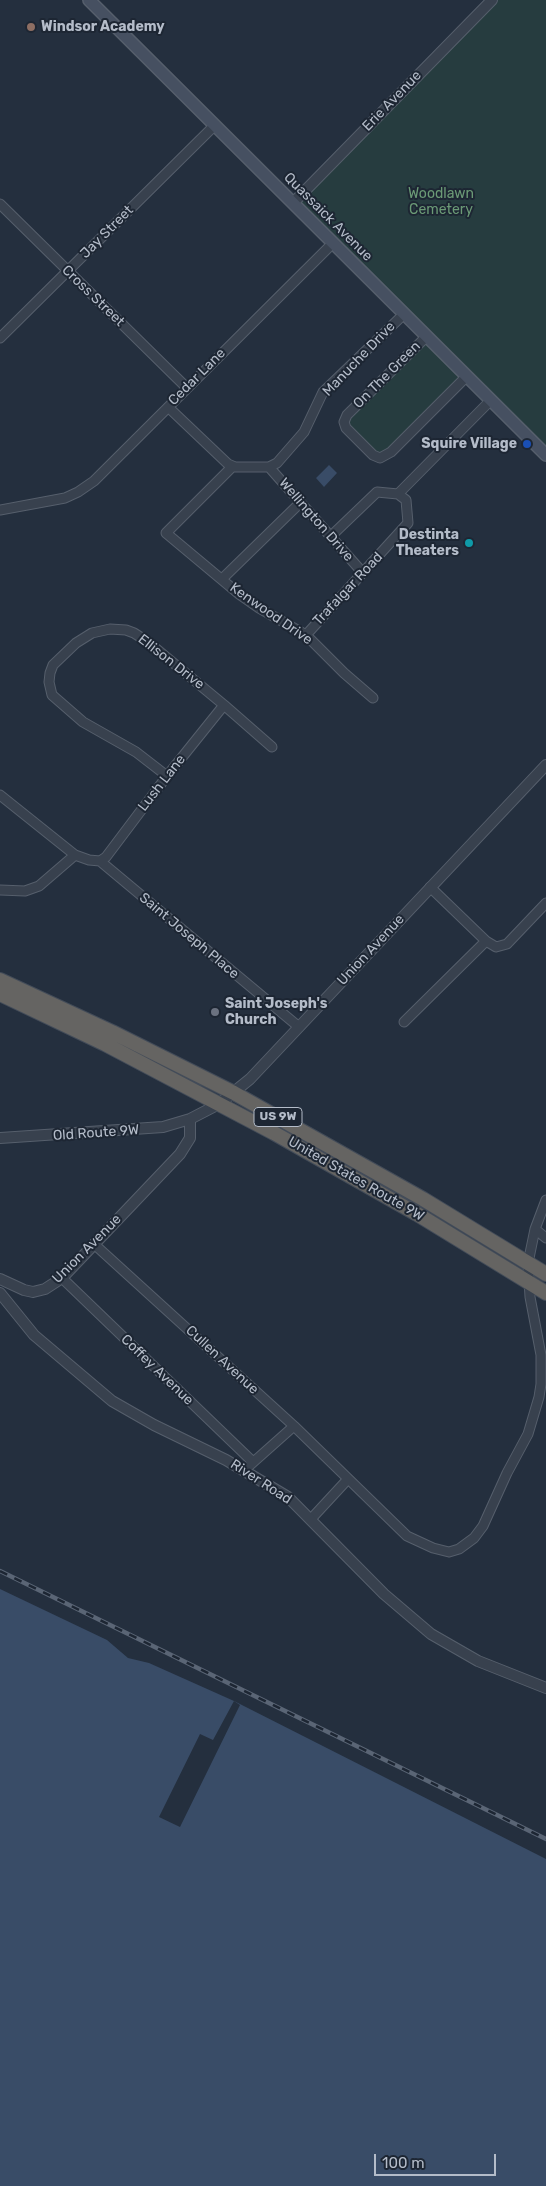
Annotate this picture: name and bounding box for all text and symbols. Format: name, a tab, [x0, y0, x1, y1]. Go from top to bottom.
place label: Windsor Academy	[41, 19, 165, 35]
marker: Windsor Academy	[25, 21, 37, 33]
street label: Erie Avenue	[359, 67, 425, 135]
street label: Quassaick Avenue	[280, 169, 376, 265]
park label: Woodlawn Cemetery	[408, 186, 474, 218]
street label: Jay Street	[77, 202, 137, 262]
street label: Cross Street	[58, 262, 128, 330]
street label: Manuche Drive	[319, 318, 399, 400]
street label: On The Green	[350, 338, 424, 412]
street label: Cedar Lane	[165, 345, 229, 409]
place label: Squire Village	[421, 436, 517, 452]
marker: Squire Village	[521, 438, 533, 450]
street label: Wellington Drive	[275, 475, 357, 565]
place label: Destinta Theaters	[396, 527, 459, 560]
marker: Destinta Theaters	[463, 537, 475, 549]
street label: Trafalgar Road	[310, 549, 386, 629]
street label: Kenwood Drive	[227, 579, 315, 649]
street label: Ellison Drive	[135, 631, 207, 693]
street label: Lush Lane	[135, 751, 189, 815]
street label: Saint Joseph Place	[136, 889, 242, 983]
street label: Union Avenue	[334, 911, 408, 989]
place label: Saint Joseph's Church	[225, 996, 327, 1028]
marker: Saint Joseph's Church	[209, 1006, 221, 1018]
road number: US 9W	[254, 1108, 302, 1126]
street label: Old Route 9W	[52, 1122, 140, 1144]
street label: United States Route 9W	[285, 1133, 427, 1225]
street label: Union Avenue	[49, 1211, 125, 1287]
street label: Cullen Avenue	[182, 1322, 262, 1398]
street label: Coffey Avenue	[117, 1331, 197, 1409]
street label: River Road	[227, 1456, 295, 1508]
scale bar	[376, 2144, 498, 2176]
text: 100 m	[382, 2154, 424, 2172]

